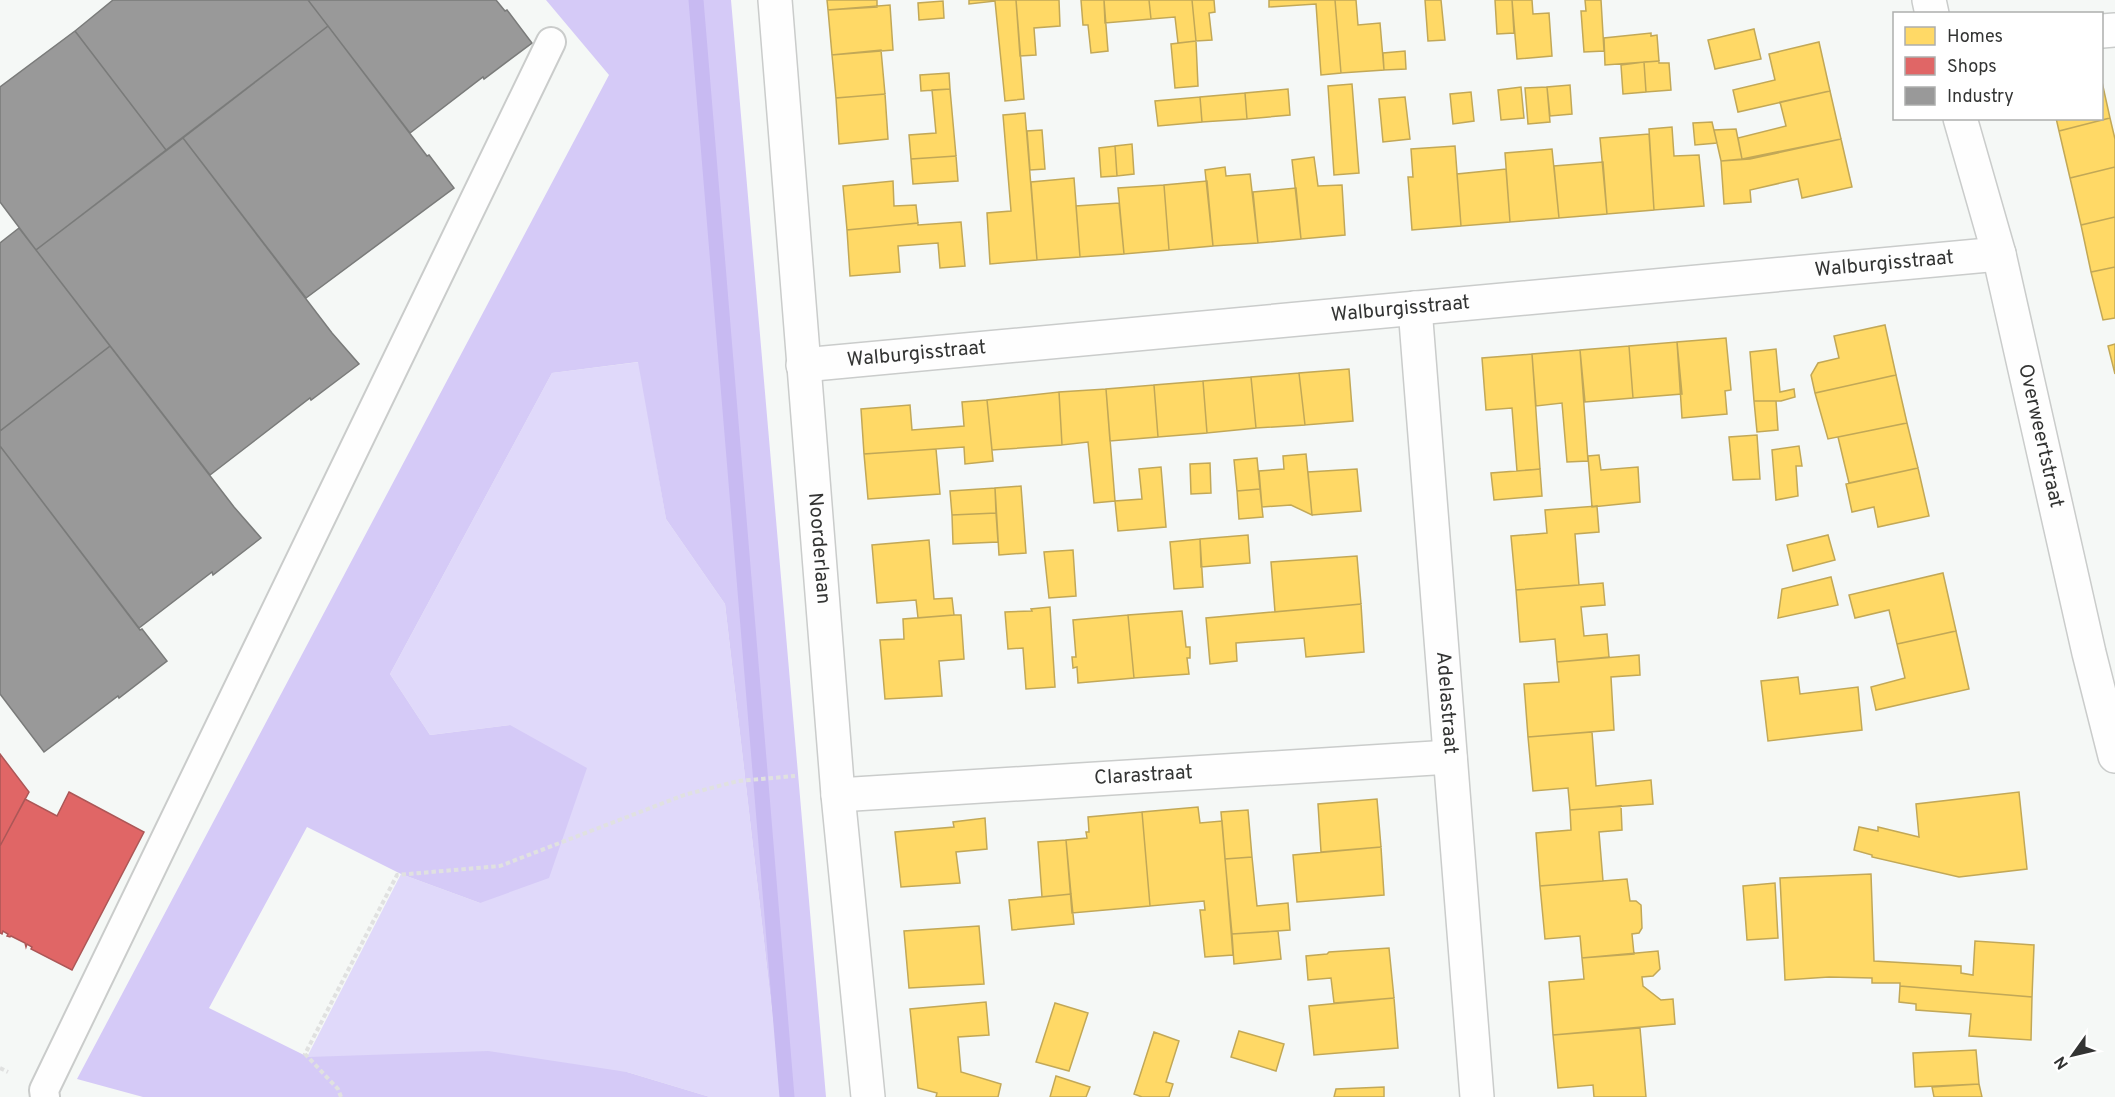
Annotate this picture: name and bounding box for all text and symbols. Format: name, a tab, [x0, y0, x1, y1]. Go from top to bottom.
legend	[1893, 12, 2103, 120]
text: Homes	[1947, 26, 2003, 49]
text: Shops	[1947, 56, 1997, 79]
text: Industry	[1947, 86, 2014, 109]
street label: Walburgisstraat	[1814, 245, 1955, 284]
street label: Walburgisstraat	[1330, 290, 1471, 329]
street label: Walburgisstraat	[846, 335, 987, 374]
street label: Overweertstraat	[2011, 361, 2069, 510]
street label: Noorderlaan	[801, 491, 836, 605]
street label: Adelastraat	[1429, 650, 1463, 755]
street label: Clarastraat	[1093, 760, 1193, 792]
north arrow	[2043, 1025, 2103, 1085]
text: N	[2051, 1052, 2074, 1073]

